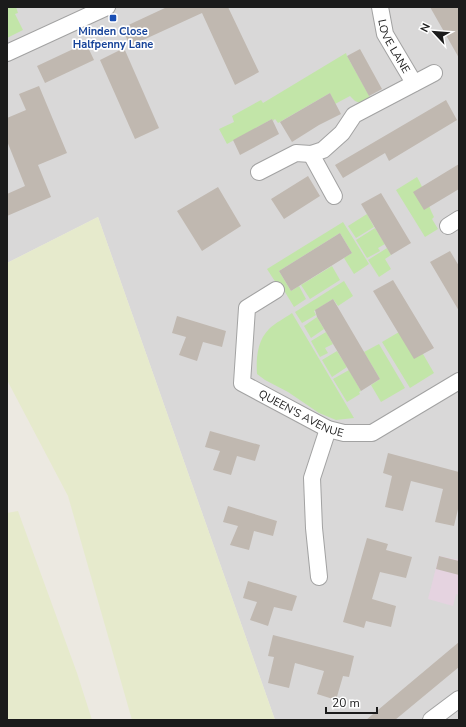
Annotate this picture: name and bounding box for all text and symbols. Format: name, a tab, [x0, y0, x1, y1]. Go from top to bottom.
north arrow	[414, 12, 454, 52]
marker: Minden Close Halfpenny Lane	[108, 13, 118, 23]
street label: LOVE LANE	[375, 18, 414, 76]
text: N	[417, 21, 434, 35]
place label: Minden Close Halfpenny Lane	[73, 24, 153, 52]
street label: QUEEN'S AVENUE	[256, 386, 345, 440]
scale bar	[326, 689, 377, 715]
text: 20 m	[332, 695, 360, 711]

